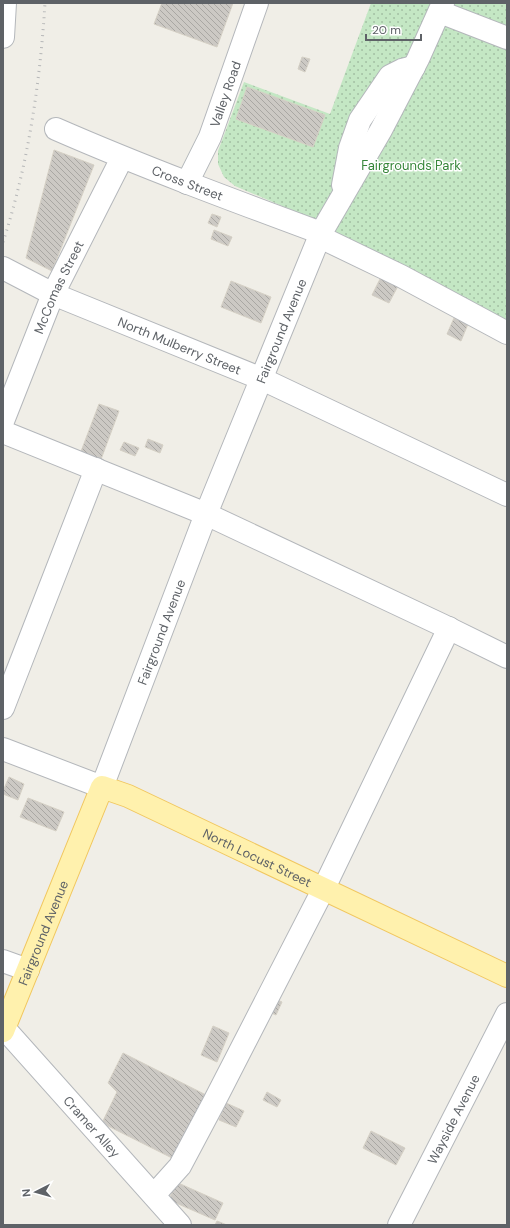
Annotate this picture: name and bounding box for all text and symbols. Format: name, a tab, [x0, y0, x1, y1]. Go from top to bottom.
scale bar	[366, 16, 421, 42]
text: 20 m	[372, 22, 401, 38]
street label: Valley Road	[206, 59, 245, 130]
park label: Fairgrounds Park	[361, 157, 461, 174]
street label: Cross Street	[149, 162, 225, 205]
street label: McComas Street	[30, 238, 88, 336]
street label: Fairground Avenue	[252, 276, 310, 386]
street label: North Mulberry Street	[115, 313, 244, 379]
street label: Fairground Avenue	[134, 577, 189, 687]
street label: North Locust Street	[200, 825, 314, 891]
street label: Fairground Avenue	[14, 878, 72, 988]
street label: Wayside Avenue	[424, 1072, 484, 1167]
street label: Cramer Alley	[59, 1092, 124, 1161]
north arrow	[16, 1172, 56, 1212]
text: N	[19, 1188, 33, 1198]

